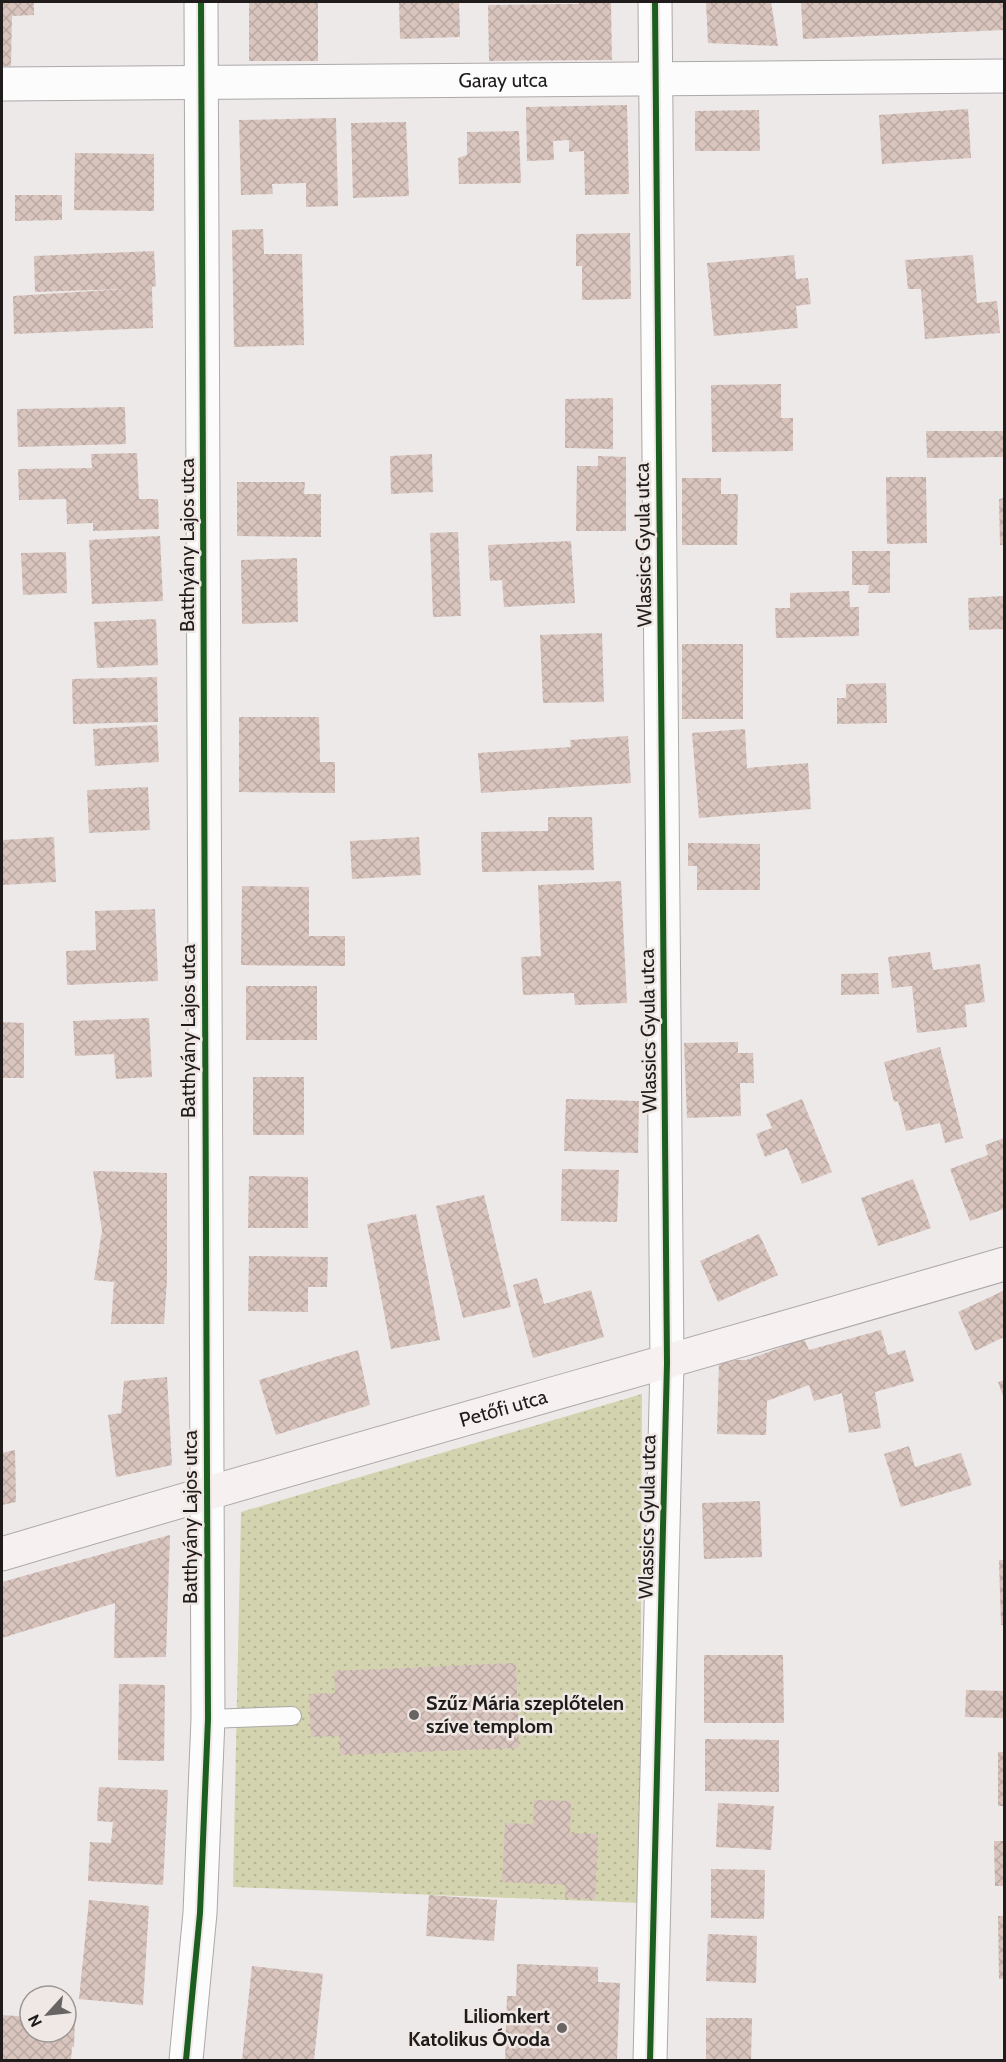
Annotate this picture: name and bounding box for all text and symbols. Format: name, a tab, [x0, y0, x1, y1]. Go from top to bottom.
street label: Garay utca	[458, 68, 548, 92]
street label: Batthyány Lajos utca	[175, 458, 199, 632]
street label: Wlassics Gyula utca	[630, 462, 656, 627]
street label: Batthyány Lajos utca	[176, 944, 200, 1118]
street label: Wlassics Gyula utca	[635, 948, 661, 1113]
street label: Petőfi utca	[456, 1384, 550, 1432]
street label: Batthyány Lajos utca	[178, 1430, 202, 1604]
street label: Wlassics Gyula utca	[634, 1434, 660, 1599]
place label: Szűz Mária szeplőtelen szíve templom	[426, 1691, 624, 1738]
marker: Szűz Mária szeplőtelen szíve templom	[407, 1708, 421, 1722]
north arrow	[18, 1984, 78, 2044]
place label: Liliomkert Katolikus Óvoda	[408, 2004, 550, 2051]
text: N	[24, 2011, 46, 2030]
marker: Liliomkert Katolikus Óvoda	[555, 2021, 569, 2035]

